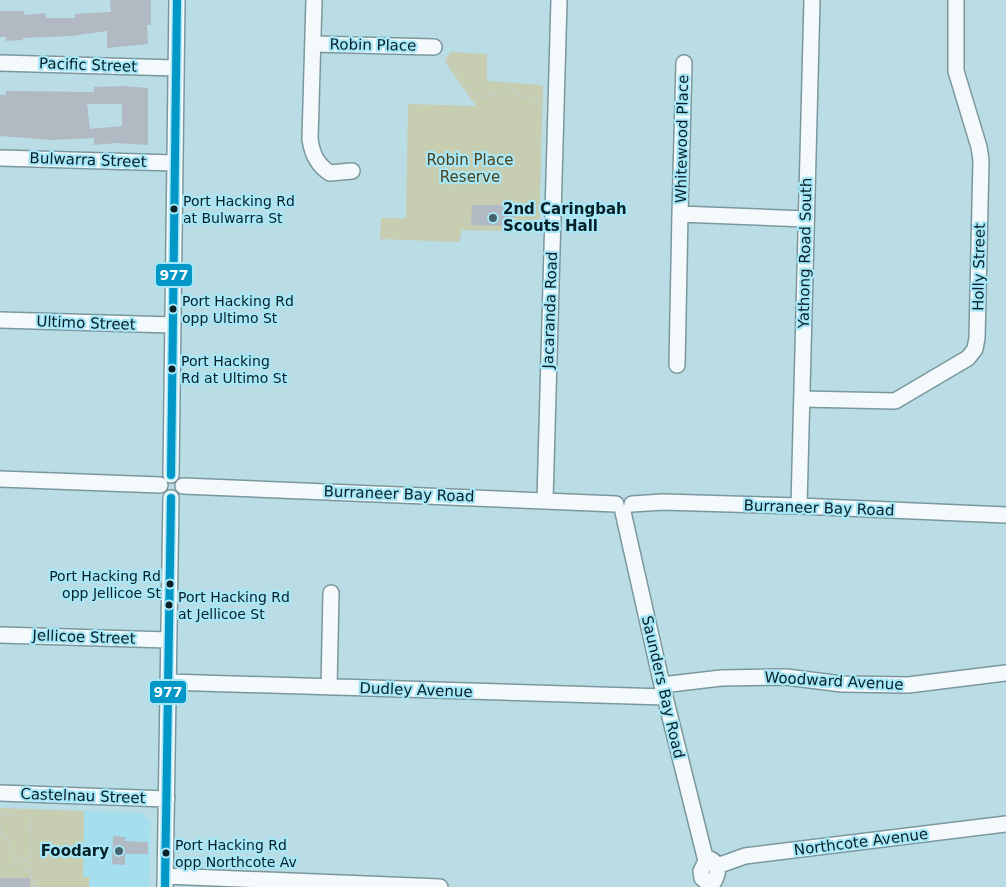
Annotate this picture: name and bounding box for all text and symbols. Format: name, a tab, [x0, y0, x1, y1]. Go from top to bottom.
street label: Robin Place	[329, 35, 417, 55]
street label: Pacific Street	[39, 54, 137, 76]
street label: Whitewood Place	[672, 75, 692, 203]
street label: Bulwarra Street	[29, 149, 147, 171]
park label: Robin Place Reserve	[427, 151, 513, 186]
street label: Yathong Road South	[795, 178, 815, 329]
place label: Port Hacking Rd at Bulwarra St	[183, 193, 295, 226]
place label: 2nd Caringbah Scouts Hall	[503, 200, 627, 235]
marker: Port Hacking Rd at Bulwarra St	[169, 204, 179, 214]
marker: 2nd Caringbah Scouts Hall	[487, 212, 499, 224]
street label: Holly Street	[969, 223, 989, 311]
street label: Jacaranda Road	[539, 251, 561, 370]
line badge: 977	[155, 263, 193, 287]
text: 977	[159, 267, 189, 283]
place label: Port Hacking Rd opp Ultimo St	[182, 293, 294, 326]
marker: Port Hacking Rd opp Ultimo St	[168, 304, 178, 314]
street label: Ultimo Street	[36, 312, 136, 334]
place label: Port Hacking Rd at Ultimo St	[181, 353, 288, 386]
marker: Port Hacking Rd at Ultimo St	[167, 364, 177, 374]
street label: Burraneer Bay Road	[323, 482, 475, 506]
street label: Burraneer Bay Road	[743, 496, 895, 520]
place label: Port Hacking Rd opp Jellicoe St	[49, 568, 162, 601]
marker: Port Hacking Rd opp Jellicoe St	[165, 579, 175, 589]
place label: Port Hacking Rd at Jellicoe St	[178, 589, 290, 622]
marker: Port Hacking Rd at Jellicoe St	[164, 600, 174, 610]
street label: Saunders Bay Road	[638, 614, 688, 760]
street label: Jellicoe Street	[31, 626, 136, 648]
street label: Woodward Avenue	[764, 668, 904, 694]
street label: Dudley Avenue	[359, 679, 473, 701]
line badge: 977	[149, 680, 187, 704]
text: 977	[153, 684, 183, 700]
street label: Castelnau Street	[20, 785, 146, 807]
street label: Northcote Avenue	[793, 825, 929, 859]
place label: Port Hacking Rd opp Northcote Av	[175, 837, 297, 870]
place label: Foodary	[41, 842, 109, 860]
marker: Foodary	[113, 845, 125, 857]
marker: Port Hacking Rd opp Northcote Av	[161, 848, 171, 858]

